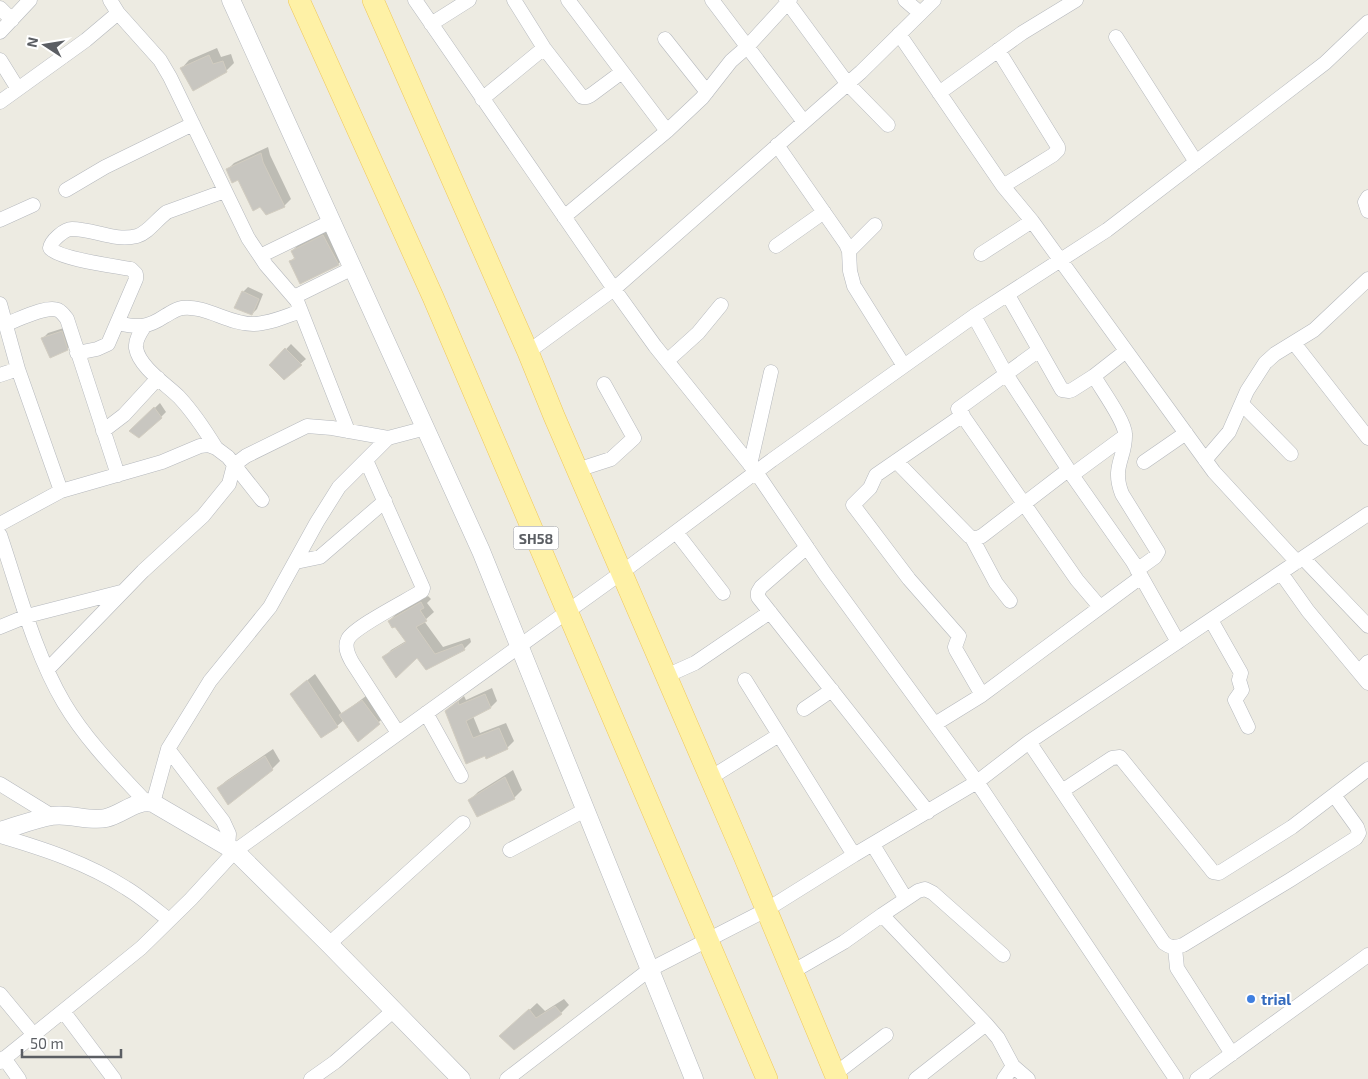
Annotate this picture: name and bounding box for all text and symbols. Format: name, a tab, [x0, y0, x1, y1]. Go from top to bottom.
north arrow	[20, 20, 70, 70]
text: N	[22, 35, 41, 49]
road number: SH58	[514, 526, 558, 550]
place label: trial	[1261, 990, 1291, 1008]
marker: trial	[1245, 993, 1257, 1005]
scale bar	[22, 1026, 121, 1058]
text: 50 m	[30, 1034, 64, 1052]

